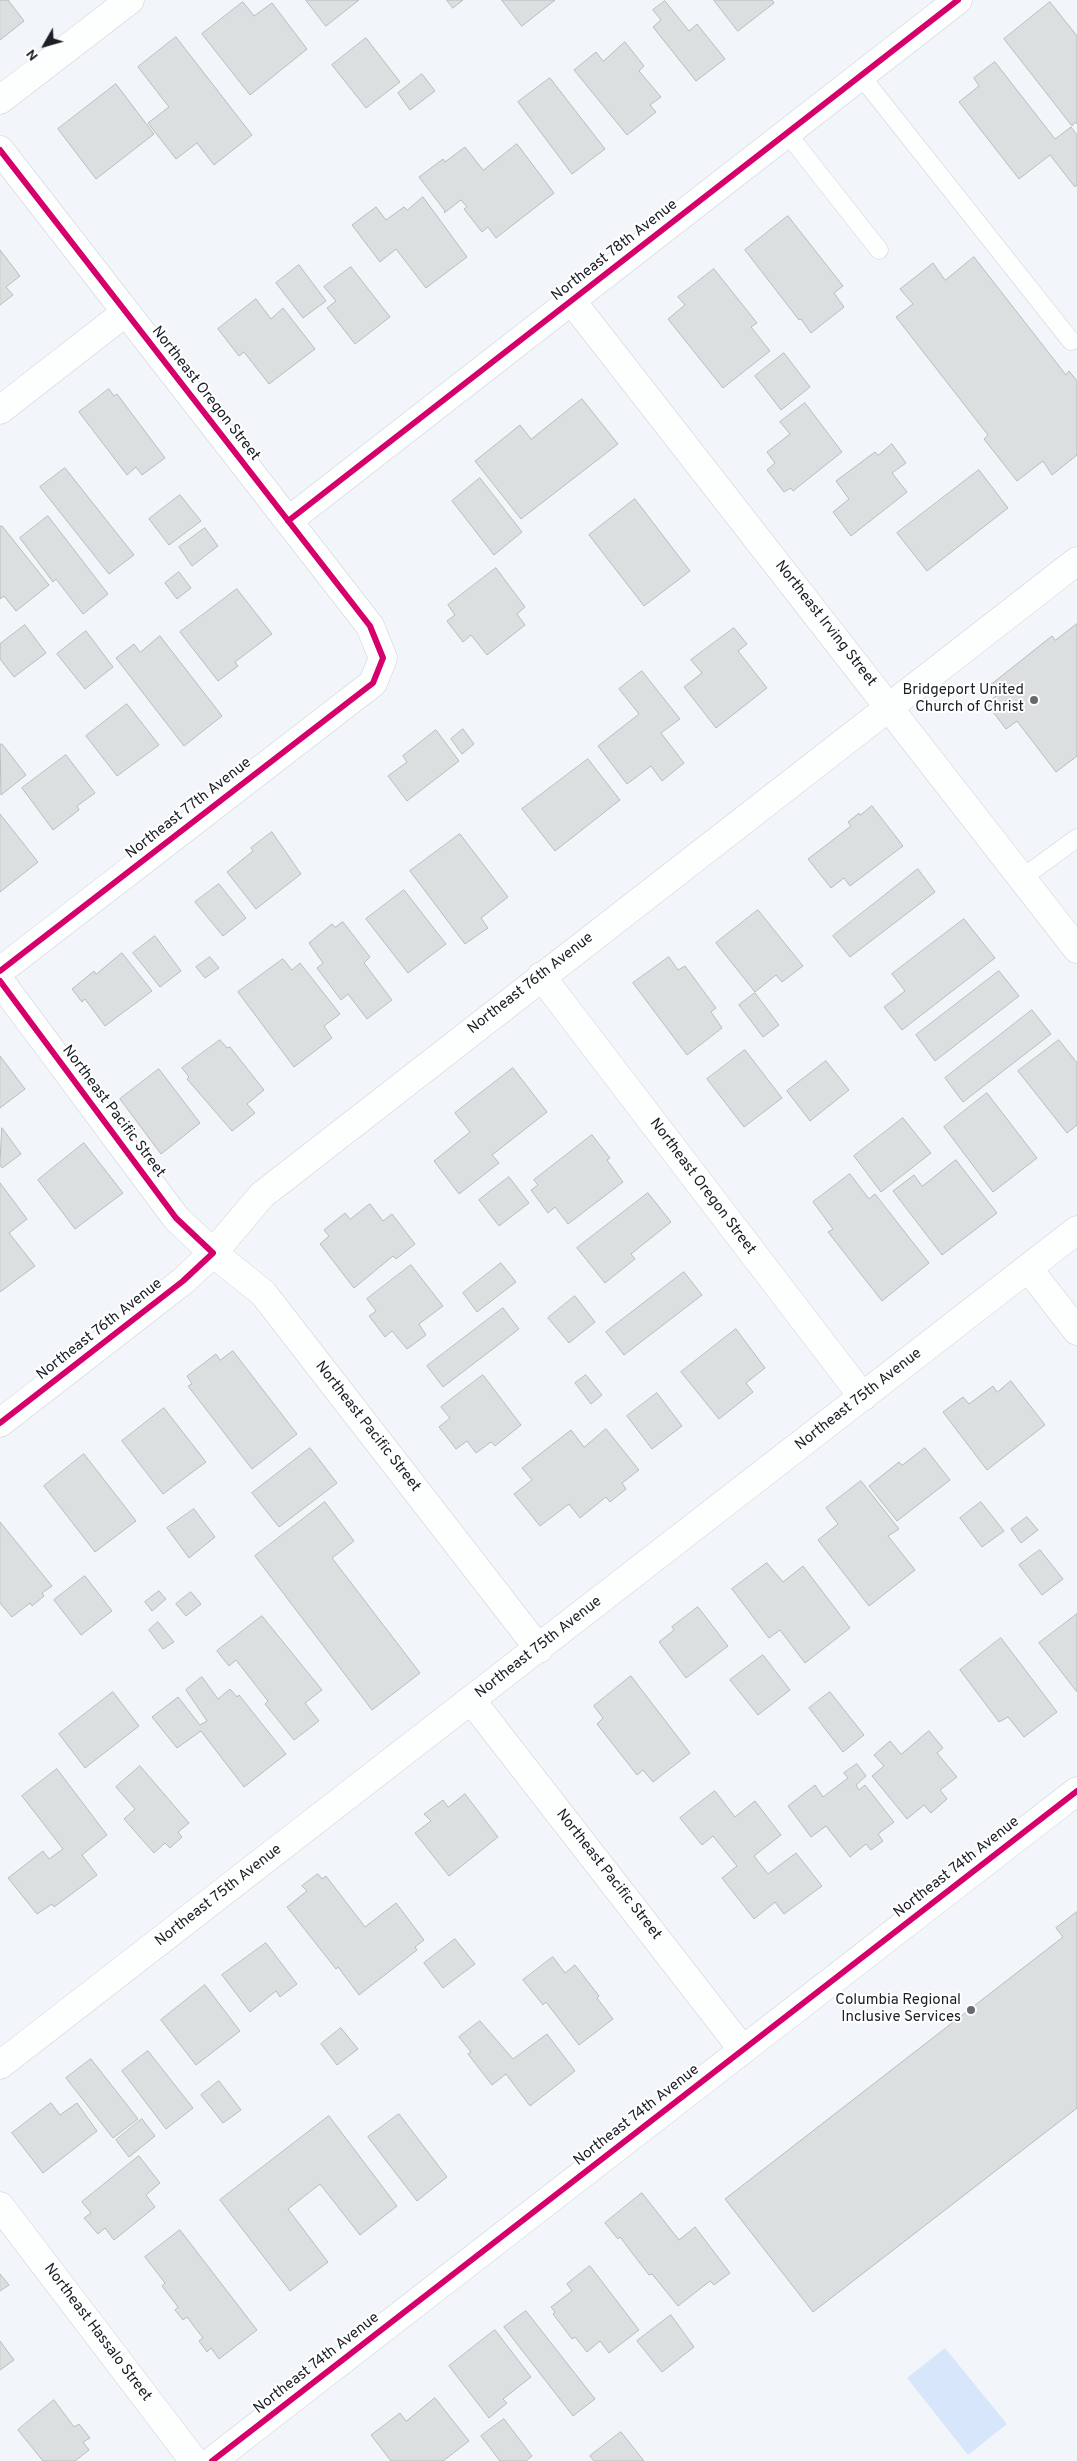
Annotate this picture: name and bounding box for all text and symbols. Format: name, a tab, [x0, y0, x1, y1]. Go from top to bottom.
north arrow	[20, 20, 70, 70]
text: N	[23, 45, 43, 64]
street label: Northeast 78th Avenue	[548, 196, 682, 306]
street label: Northeast Oregon Street	[147, 323, 263, 465]
street label: Northeast Irving Street	[770, 558, 880, 690]
place label: Bridgeport United Church of Christ	[902, 682, 1024, 717]
marker: Bridgeport United Church of Christ	[1028, 694, 1040, 706]
street label: Northeast 77th Avenue	[123, 754, 255, 864]
street label: Northeast 76th Avenue	[465, 929, 597, 1039]
street label: Northeast Pacific Street	[57, 1042, 169, 1182]
street label: Northeast Oregon Street	[645, 1115, 759, 1259]
street label: Northeast 76th Avenue	[34, 1275, 166, 1385]
street label: Northeast 75th Avenue	[792, 1345, 926, 1455]
street label: Northeast Pacific Street	[310, 1358, 424, 1496]
street label: Northeast 75th Avenue	[472, 1593, 606, 1703]
street label: Northeast Pacific Street	[551, 1806, 665, 1944]
street label: Northeast 74th Avenue	[891, 1813, 1023, 1923]
street label: Northeast 75th Avenue	[152, 1841, 286, 1951]
place label: Columbia Regional Inclusive Services	[835, 1992, 961, 2027]
marker: Columbia Regional Inclusive Services	[965, 2004, 977, 2016]
street label: Northeast 74th Avenue	[571, 2061, 703, 2171]
street label: Northeast Hassalo Street	[39, 2261, 155, 2405]
street label: Northeast 74th Avenue	[251, 2309, 383, 2419]

